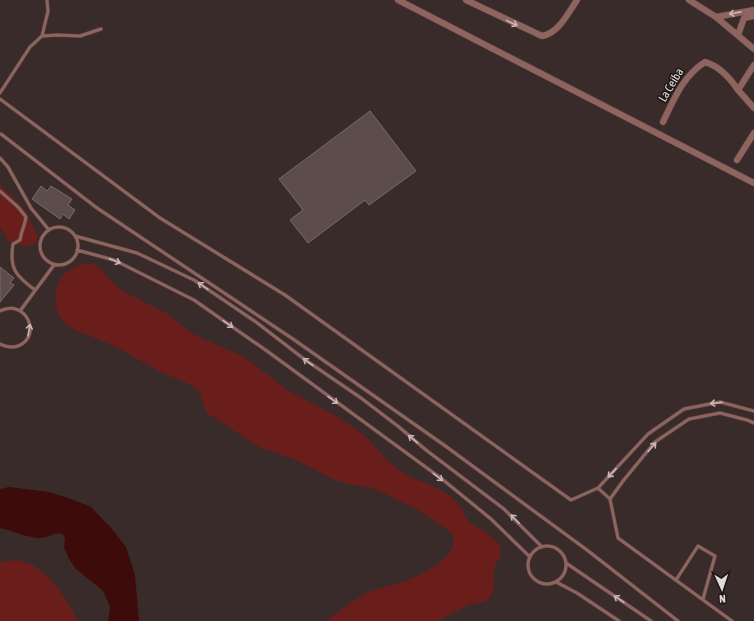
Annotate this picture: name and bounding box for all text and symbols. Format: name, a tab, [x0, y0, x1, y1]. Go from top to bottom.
one-way arrow	[729, 10, 742, 18]
one-way arrow	[506, 20, 518, 27]
street label: La Ceiba	[656, 66, 686, 104]
one-way arrow	[108, 258, 120, 265]
one-way arrow	[198, 282, 209, 290]
one-way arrow	[223, 320, 234, 328]
one-way arrow	[25, 324, 33, 337]
one-way arrow	[303, 358, 314, 366]
one-way arrow	[328, 396, 339, 404]
one-way arrow	[710, 400, 723, 407]
one-way arrow	[407, 434, 418, 443]
one-way arrow	[647, 441, 656, 452]
one-way arrow	[607, 468, 617, 478]
one-way arrow	[433, 473, 444, 481]
one-way arrow	[510, 514, 519, 524]
north arrow	[702, 569, 742, 609]
text: N	[719, 593, 726, 605]
one-way arrow	[613, 595, 625, 603]

